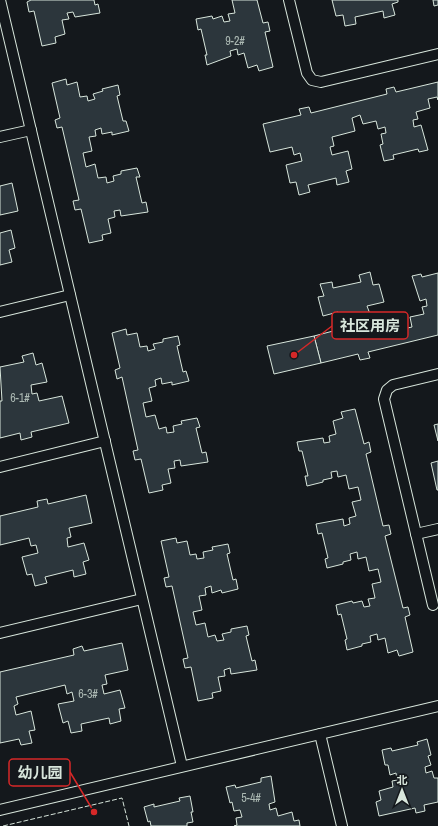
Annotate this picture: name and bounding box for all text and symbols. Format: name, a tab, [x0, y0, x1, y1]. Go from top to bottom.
house number: 9-2#	[225, 33, 245, 49]
callout: 社区用房	[332, 312, 408, 339]
text: 社区用房	[340, 315, 400, 336]
house number: 6-1#	[10, 390, 30, 406]
house number: 6-3#	[78, 686, 98, 702]
callout: 幼儿园	[9, 759, 70, 786]
text: 幼儿园	[17, 762, 63, 783]
north arrow	[382, 770, 422, 810]
text: 北	[397, 773, 408, 787]
house number: 5-4#	[241, 790, 261, 806]

